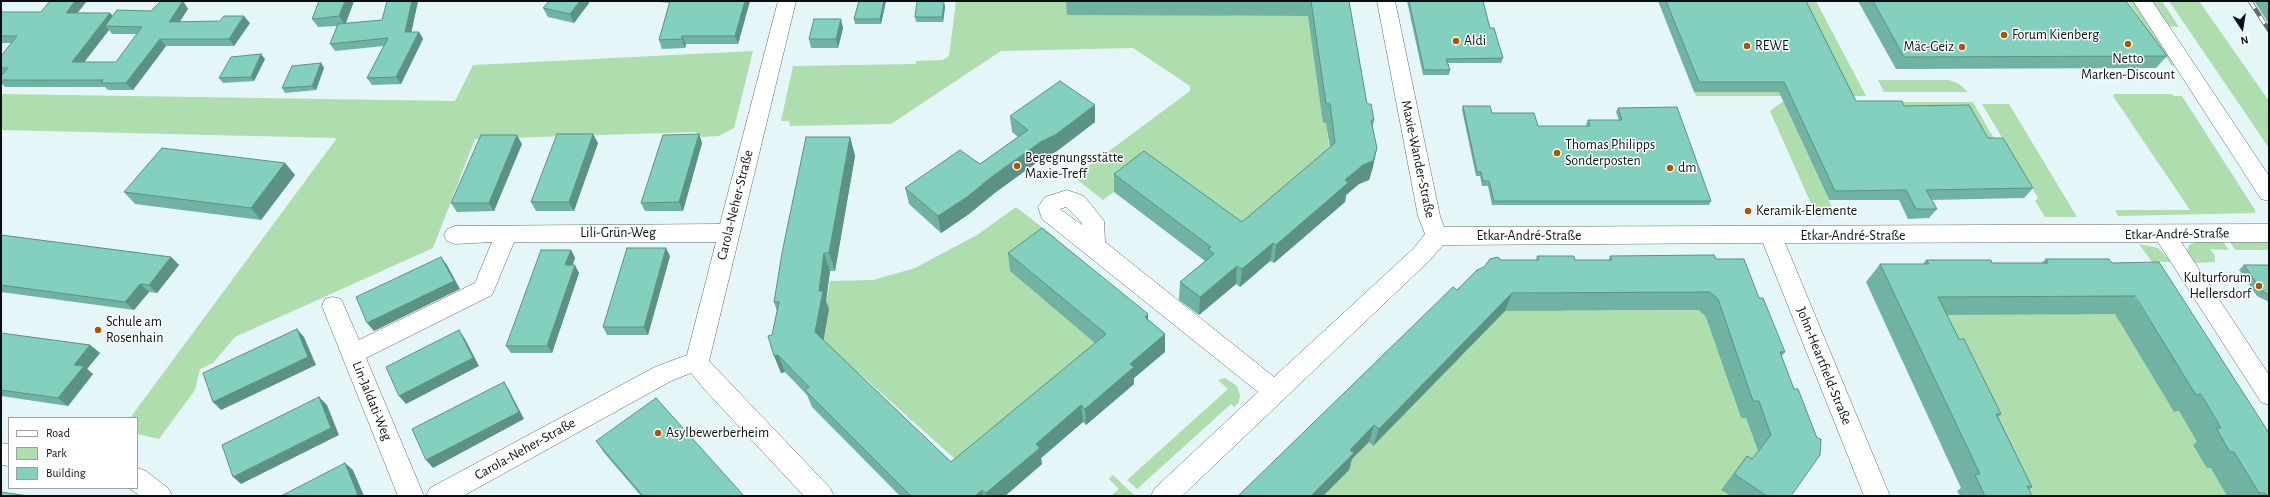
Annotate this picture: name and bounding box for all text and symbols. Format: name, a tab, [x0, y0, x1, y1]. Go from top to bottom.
north arrow	[2222, 8, 2262, 48]
place label: Forum Kienberg	[2012, 27, 2099, 43]
marker: Forum Kienberg	[1999, 30, 2009, 40]
place label: Aldi	[1464, 33, 1486, 49]
text: N	[2240, 34, 2249, 46]
marker: Aldi	[1451, 36, 1461, 46]
place label: REWE	[1755, 38, 1789, 54]
place label: Mäc-Geiz	[1904, 39, 1954, 55]
marker: Netto Marken-Discount	[2123, 39, 2133, 49]
marker: REWE	[1742, 41, 1752, 51]
marker: Mäc-Geiz	[1957, 42, 1967, 52]
place label: Netto Marken-Discount	[2081, 51, 2175, 84]
street label: Maxie-Wander-Straße	[1397, 99, 1439, 219]
place label: Thomas Philipps Sonderposten	[1565, 137, 1655, 170]
street label: Carola-Neher-Straße	[713, 148, 757, 262]
marker: Thomas Philipps Sonderposten	[1552, 148, 1562, 158]
place label: Begegnungsstätte Maxie-Treff	[1025, 150, 1123, 182]
place label: dm	[1678, 160, 1696, 176]
marker: Begegnungsstätte Maxie-Treff	[1012, 161, 1022, 171]
marker: dm	[1665, 163, 1675, 173]
place label: Keramik-Elemente	[1756, 203, 1857, 219]
marker: Keramik-Elemente	[1743, 206, 1753, 216]
street label: Lili-Grün-Weg	[580, 225, 656, 241]
street label: Etkar-André-Straße	[2124, 225, 2230, 243]
street label: Etkar-André-Straße	[1477, 228, 1581, 244]
street label: Etkar-André-Straße	[1801, 228, 1905, 244]
place label: Kulturforum Hellersdorf	[2184, 270, 2251, 302]
marker: Kulturforum Hellersdorf	[2254, 281, 2264, 291]
street label: John-Heartfield-Straße	[1793, 305, 1855, 427]
place label: Schule am Rosenhain	[106, 314, 163, 346]
marker: Schule am Rosenhain	[93, 325, 103, 335]
street label: Lin-Jaldati-Weg	[348, 359, 396, 443]
street label: Carola-Neher-Straße	[472, 414, 578, 484]
legend	[8, 417, 138, 489]
place label: Asylbewerberheim	[666, 425, 769, 441]
text: Road	[46, 427, 70, 439]
marker: Asylbewerberheim	[653, 428, 663, 438]
text: Park	[46, 447, 67, 459]
text: Building	[46, 467, 86, 479]

